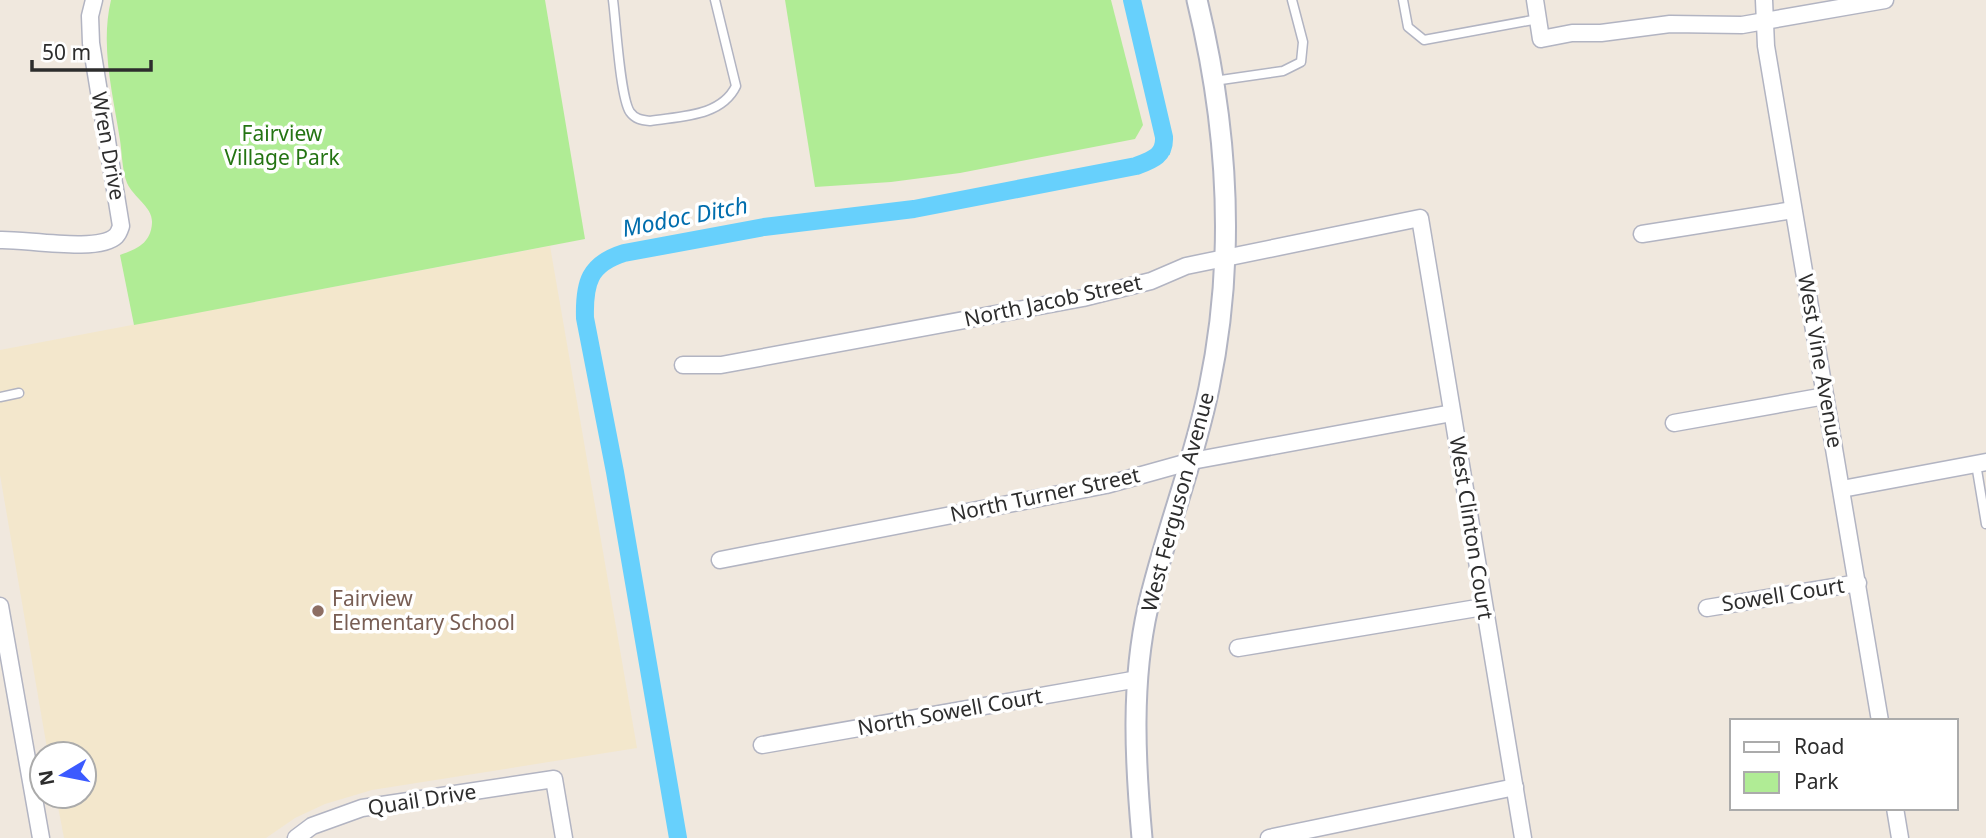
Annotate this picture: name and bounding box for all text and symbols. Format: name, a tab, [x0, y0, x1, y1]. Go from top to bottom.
scale bar	[32, 28, 150, 72]
text: 50 m	[42, 38, 91, 66]
street label: Wren Drive	[86, 89, 132, 202]
park label: Fairview Village Park	[224, 119, 340, 171]
water label: Modoc Ditch	[619, 188, 750, 244]
street label: North Jacob Street	[962, 267, 1144, 332]
street label: West Vine Avenue	[1792, 272, 1850, 450]
street label: West Ferguson Avenue	[1134, 389, 1220, 615]
street label: West Clinton Court	[1444, 434, 1500, 622]
street label: North Turner Street	[947, 460, 1143, 528]
street label: Sowell Court	[1720, 570, 1847, 618]
place label: Fairview Elementary School	[332, 584, 515, 636]
marker: Fairview Elementary School	[310, 603, 326, 619]
street label: North Sowell Court	[855, 681, 1045, 741]
legend	[1730, 719, 1958, 810]
text: Road	[1794, 732, 1844, 760]
north arrow	[28, 740, 98, 810]
text: Park	[1794, 767, 1839, 795]
text: N	[32, 768, 60, 788]
street label: Quail Drive	[366, 777, 478, 821]

